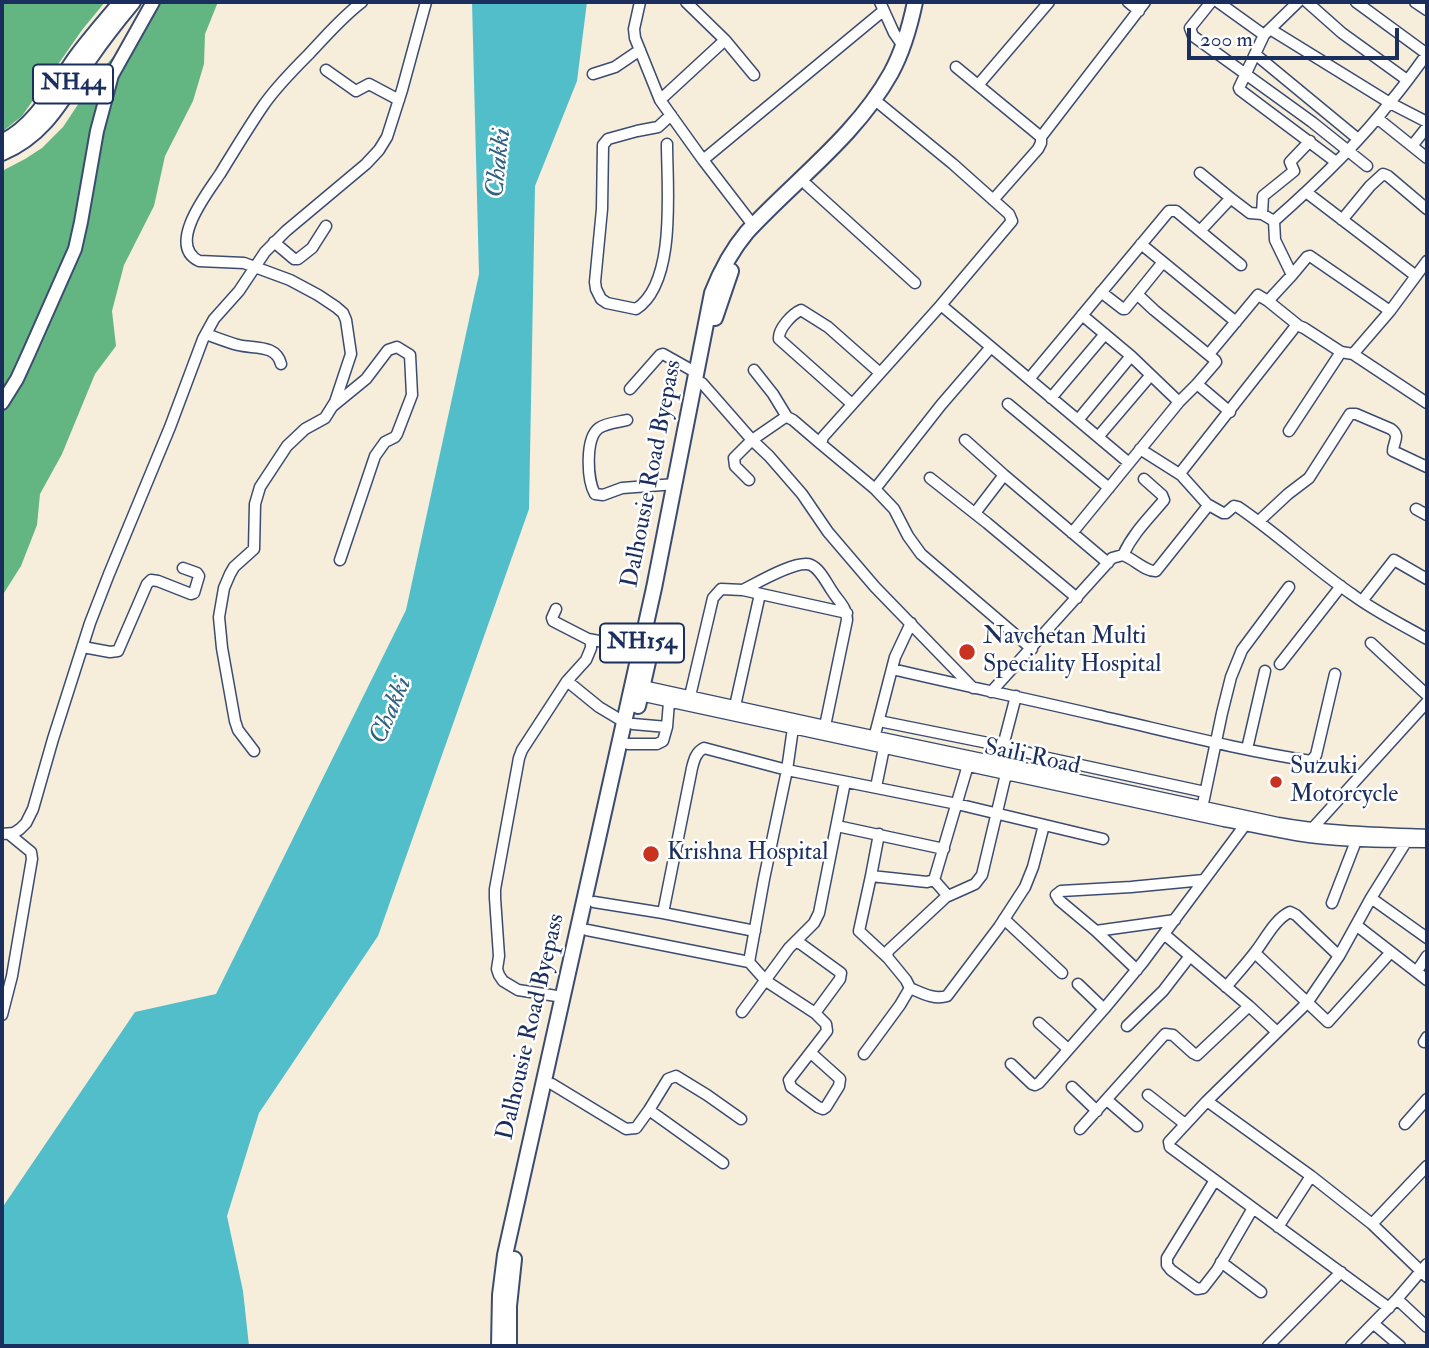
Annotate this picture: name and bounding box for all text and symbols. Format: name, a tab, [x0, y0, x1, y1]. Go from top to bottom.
scale bar	[1191, 14, 1403, 58]
text: 200 m	[1200, 26, 1253, 53]
road number: NH44	[33, 64, 113, 104]
water label: Chakki	[481, 127, 519, 199]
street label: Dalhousie Road Byepass	[617, 358, 689, 590]
road number: NH154	[600, 624, 684, 663]
place label: Navchetan Multi Speciality Hospital	[983, 624, 1161, 680]
marker: Navchetan Multi Speciality Hospital	[957, 642, 977, 662]
water label: Chakki	[364, 673, 420, 749]
street label: Saili Road	[981, 734, 1083, 782]
place label: Suzuki Motorcycle	[1290, 754, 1398, 810]
marker: Suzuki Motorcycle	[1268, 774, 1284, 790]
place label: Krishna Hospital	[667, 840, 828, 868]
marker: Krishna Hospital	[641, 844, 661, 864]
street label: Dalhousie Road Byepass	[492, 911, 572, 1143]

